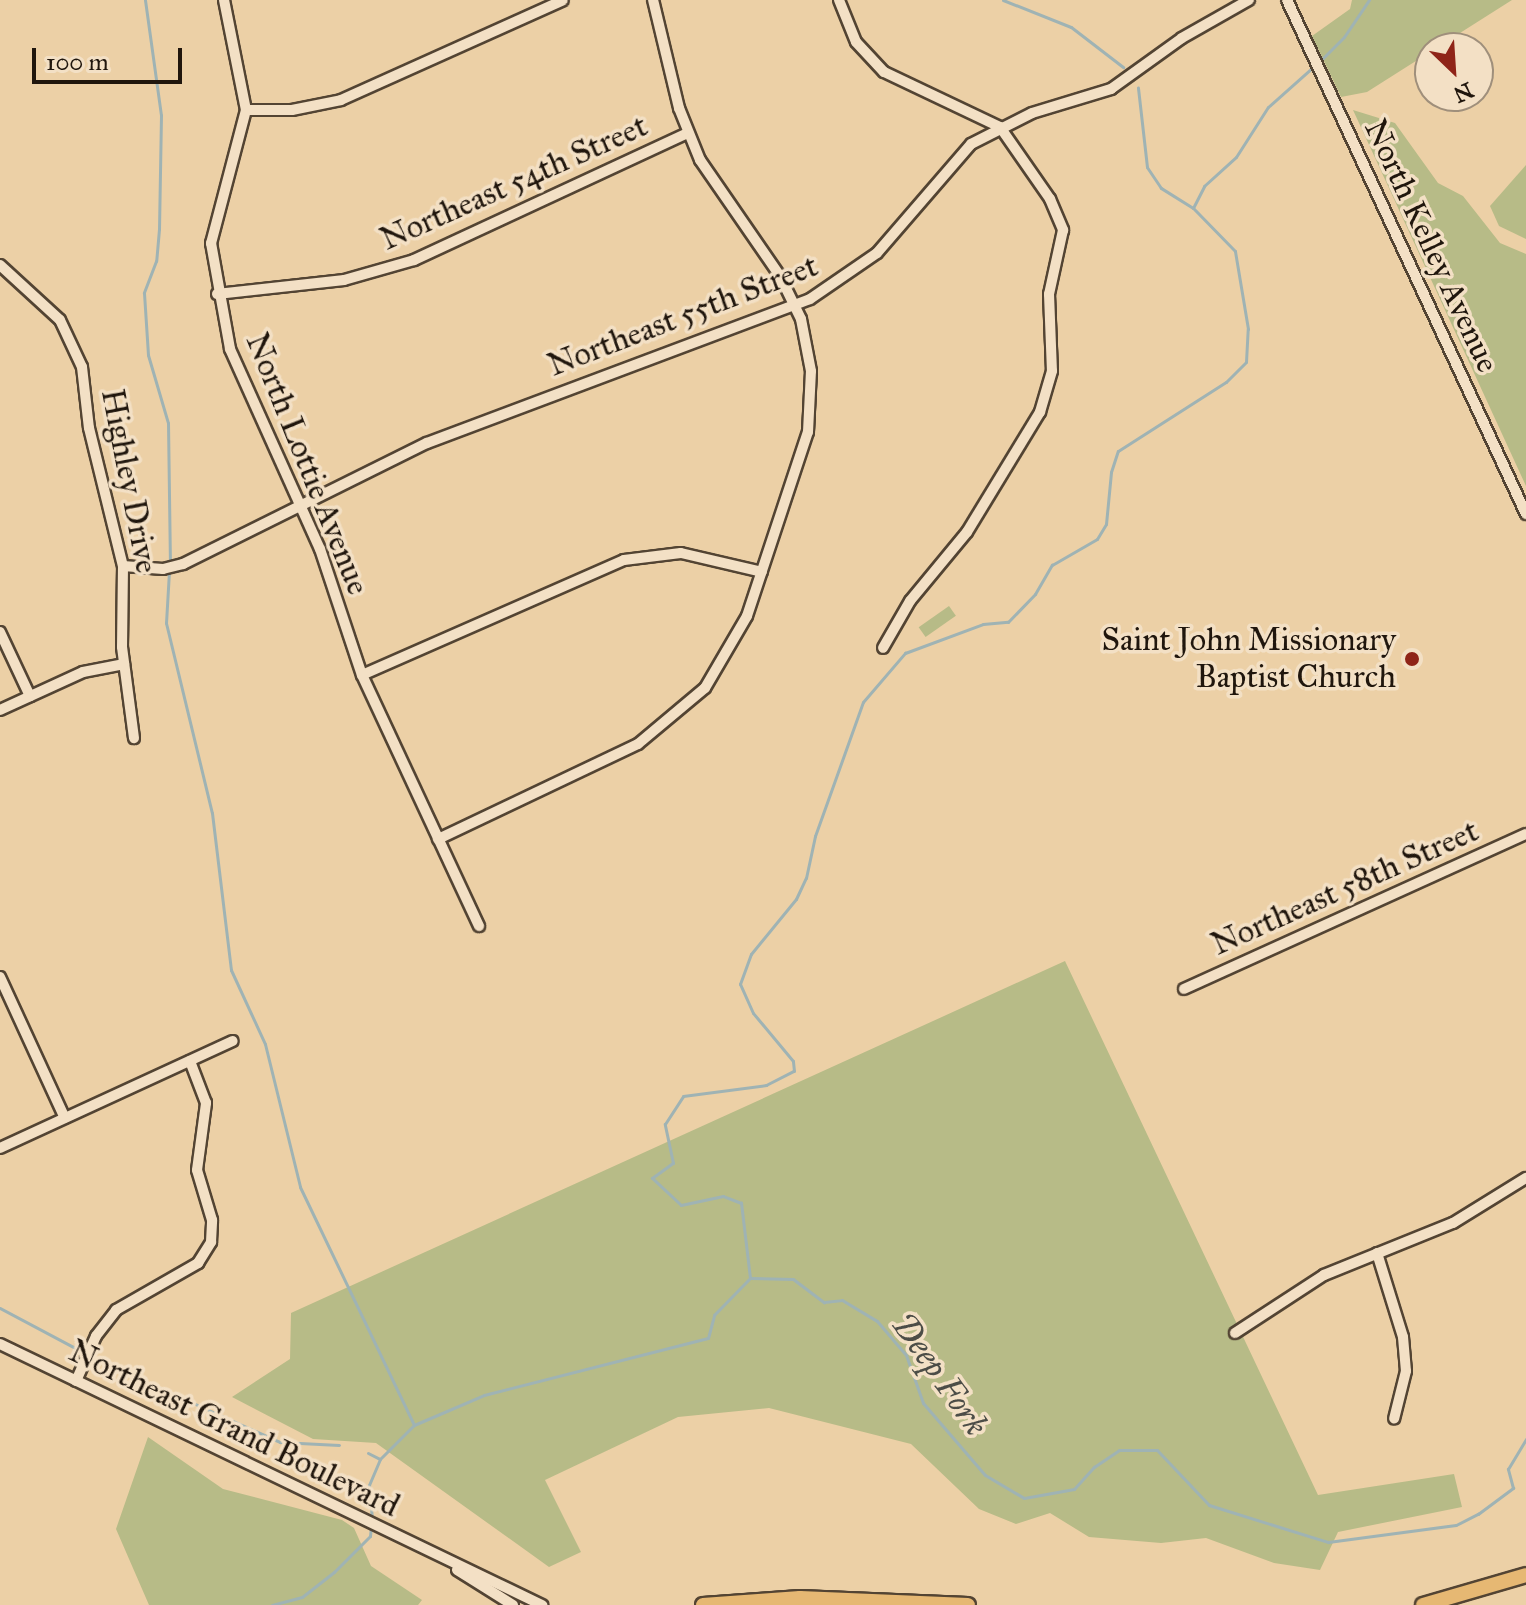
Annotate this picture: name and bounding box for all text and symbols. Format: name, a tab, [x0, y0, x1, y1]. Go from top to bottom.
scale bar	[36, 32, 186, 82]
north arrow	[1414, 32, 1494, 112]
text: 100 m	[46, 47, 109, 77]
text: N	[1449, 76, 1478, 109]
street label: Northeast 54th Street	[375, 107, 653, 259]
street label: North Kelley Avenue	[1356, 113, 1506, 379]
street label: Northeast 55th Street	[543, 247, 823, 385]
street label: North Lottie Avenue	[237, 328, 377, 600]
street label: Highley Drive	[92, 386, 166, 576]
place label: Saint John Missionary Baptist Church	[1101, 622, 1396, 697]
marker: Saint John Missionary Baptist Church	[1403, 650, 1421, 668]
street label: Northeast 58th Street	[1206, 812, 1484, 964]
water label: Deep Fork	[883, 1305, 997, 1443]
street label: Northeast Grand Boulevard	[63, 1332, 405, 1526]

